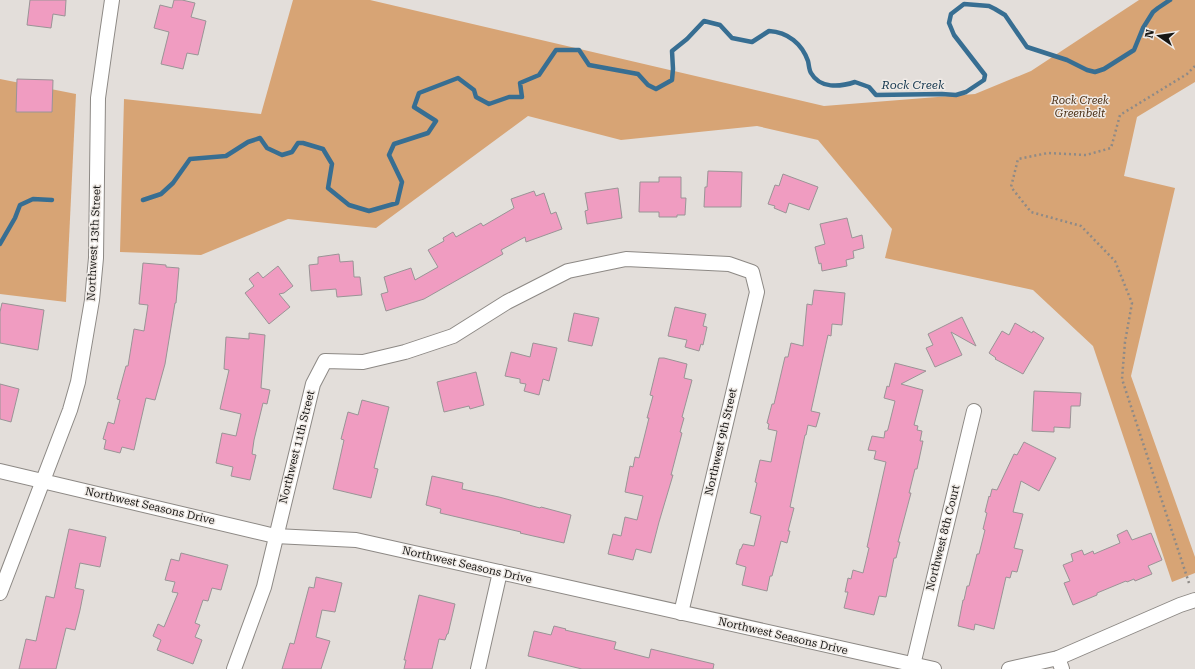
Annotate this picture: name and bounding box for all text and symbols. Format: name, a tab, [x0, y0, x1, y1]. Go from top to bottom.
north arrow	[1139, 16, 1179, 56]
text: N	[1142, 28, 1157, 39]
water label: Rock Creek	[881, 78, 945, 92]
park label: Rock Creek Greenbelt	[1050, 94, 1109, 120]
street label: Northwest 13th Street	[84, 185, 104, 301]
street label: Northwest 9th Street	[702, 387, 740, 497]
street label: Northwest 11th Street	[277, 389, 317, 505]
street label: Northwest 8th Court	[924, 484, 962, 592]
street label: Northwest Seasons Drive	[84, 485, 216, 527]
street label: Northwest Seasons Drive	[401, 544, 533, 586]
street label: Northwest Seasons Drive	[717, 615, 849, 657]

